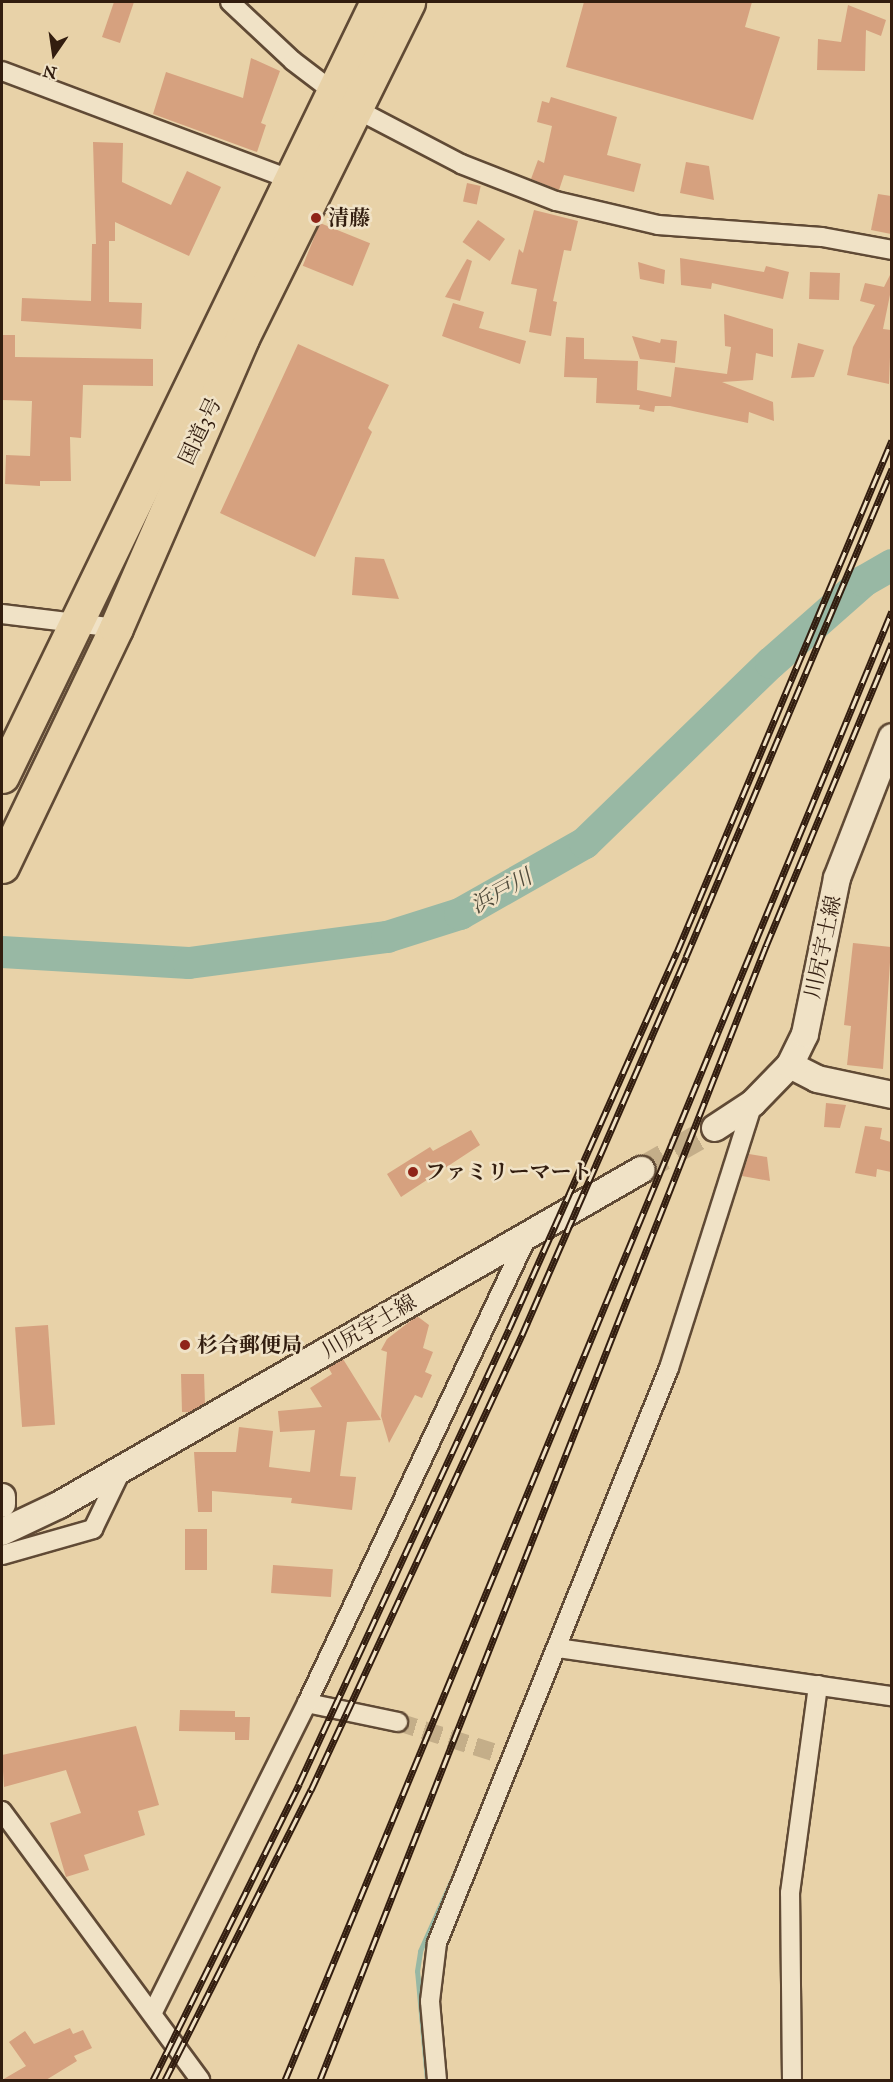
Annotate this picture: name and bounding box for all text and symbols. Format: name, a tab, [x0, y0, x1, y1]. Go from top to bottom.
north arrow	[24, 24, 84, 84]
text: N	[41, 61, 59, 83]
place label: 清藤	[328, 205, 370, 231]
marker: 清藤	[309, 211, 323, 225]
street label: 国道3号	[173, 393, 227, 469]
water label: 浜戸川	[466, 863, 536, 919]
street label: 川尻宇土線	[800, 893, 846, 1001]
place label: ファミリーマート	[425, 1159, 593, 1185]
marker: ファミリーマート	[406, 1165, 420, 1179]
street label: 川尻宇土線	[317, 1289, 421, 1363]
place label: 杉合郵便局	[197, 1332, 302, 1358]
marker: 杉合郵便局	[178, 1338, 192, 1352]

